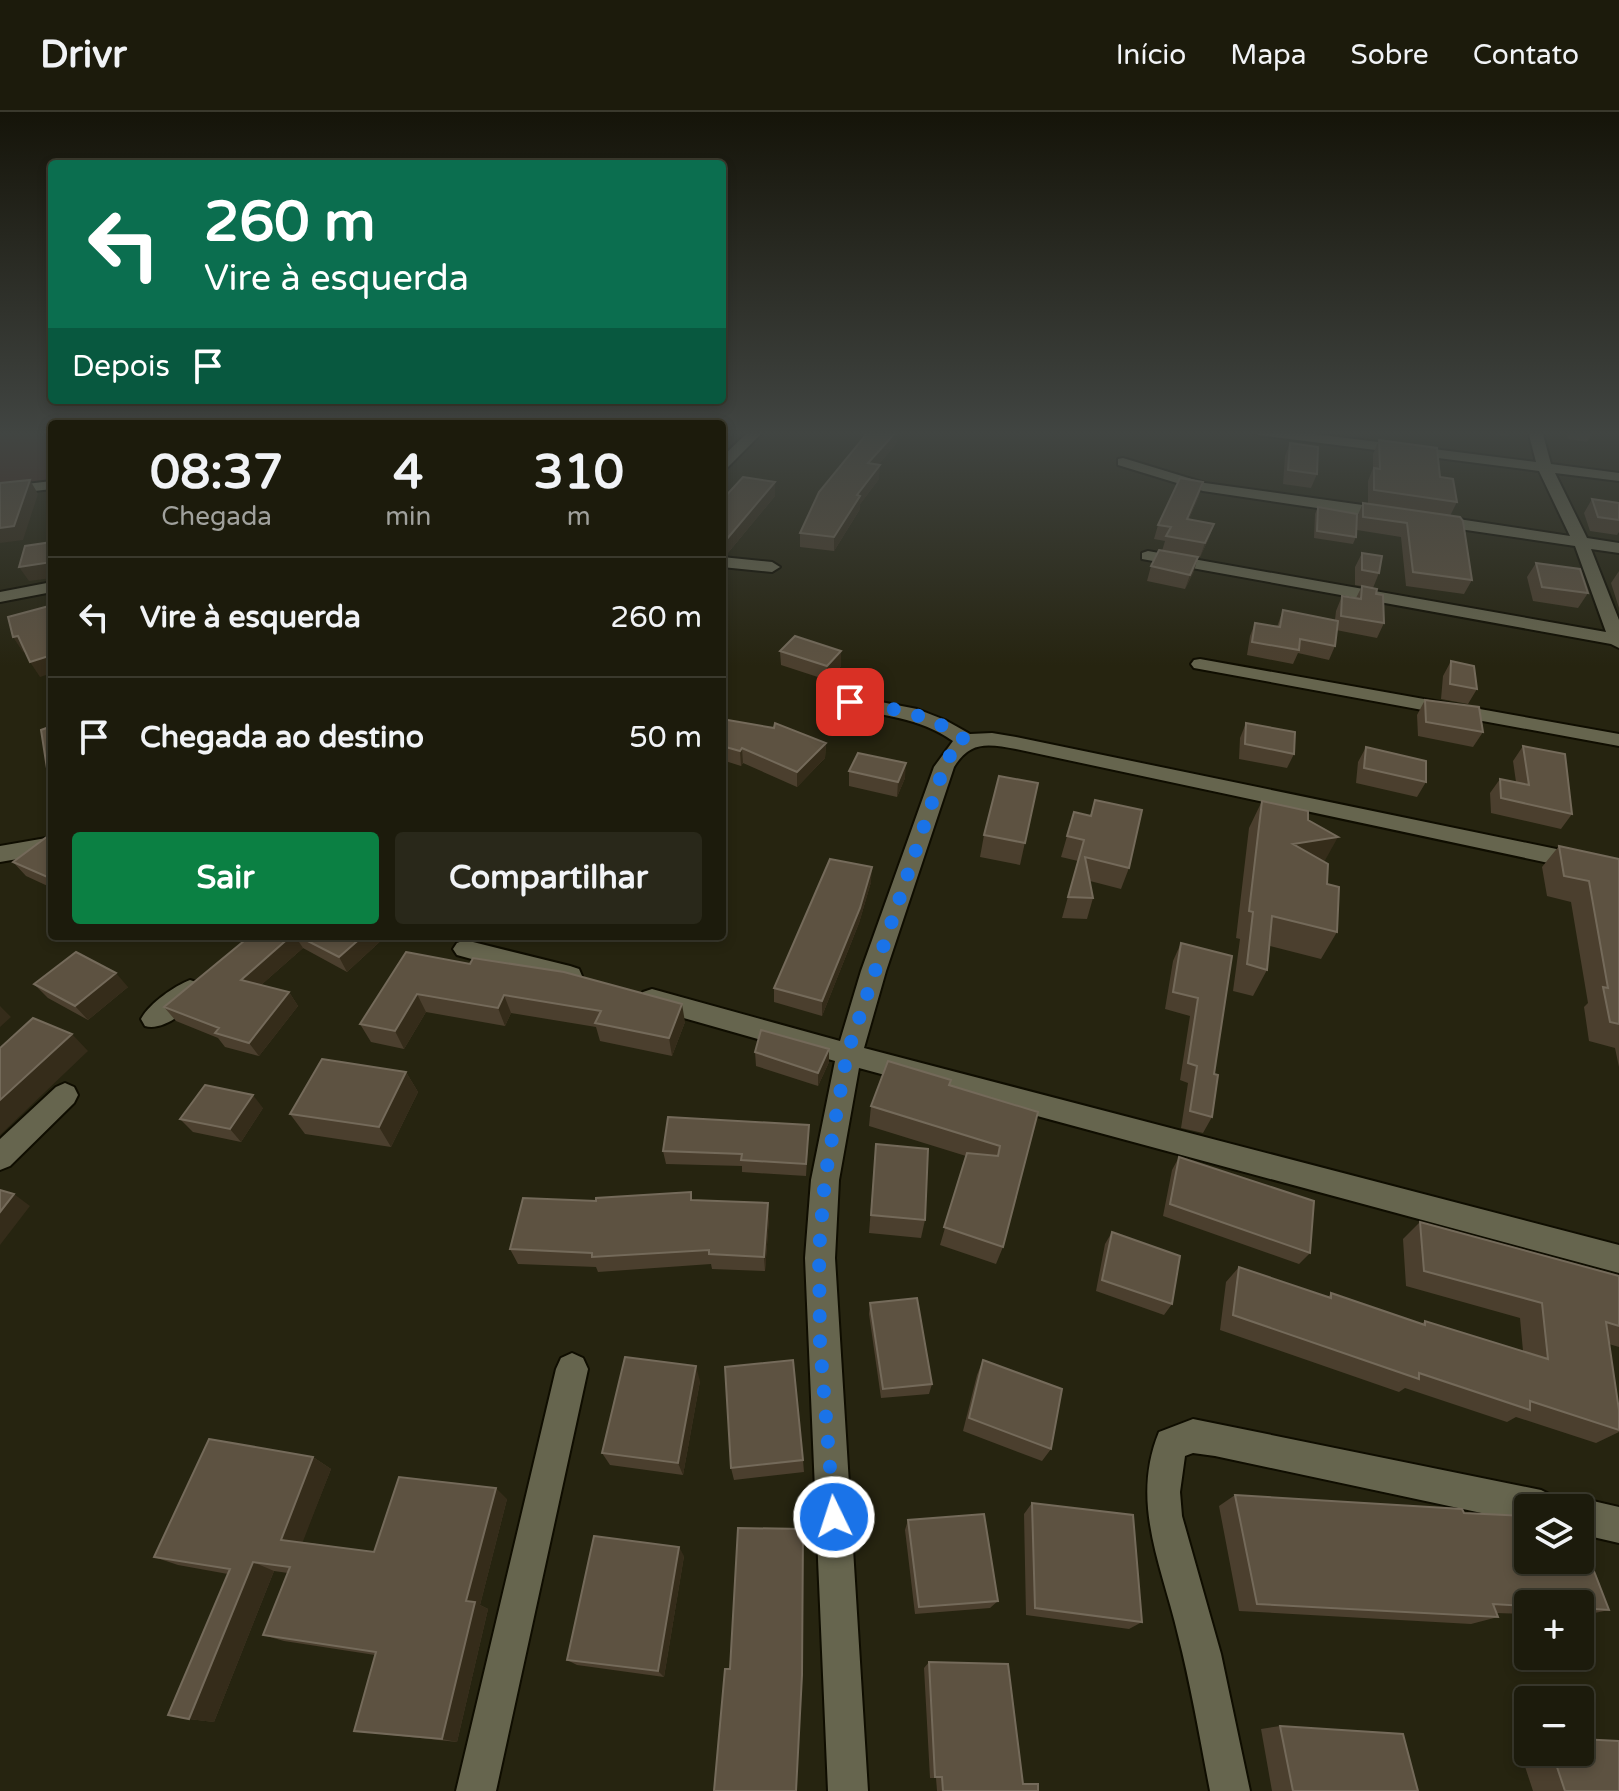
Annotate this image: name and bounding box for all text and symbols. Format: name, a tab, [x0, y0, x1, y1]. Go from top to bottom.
text: Drivr	[40, 32, 127, 78]
text: Início	[1116, 38, 1186, 72]
text: Mapa	[1230, 38, 1307, 72]
text: Sobre	[1351, 38, 1429, 72]
text: Contato	[1473, 38, 1579, 72]
text: 260 m	[204, 189, 375, 256]
icon: left	[72, 192, 176, 296]
text: Vire à esquerda	[204, 257, 469, 300]
icon: arrive	[186, 344, 230, 388]
text: Depois	[72, 348, 170, 385]
text: 08:37	[150, 444, 283, 502]
text: 4	[393, 444, 423, 502]
text: 310	[533, 444, 624, 502]
text: Chegada	[161, 501, 272, 532]
text: min	[385, 501, 431, 532]
text: m	[567, 501, 591, 532]
icon: left	[72, 595, 116, 639]
text: Vire à esquerda	[140, 599, 361, 636]
text: 260 m	[610, 599, 702, 636]
pin	[816, 668, 884, 736]
icon: arrive	[828, 680, 872, 724]
icon: arrive	[72, 715, 116, 759]
text: Chegada ao destino	[140, 719, 424, 756]
text: 50 m	[629, 719, 702, 756]
button: Sair	[72, 832, 379, 924]
button: Compartilhar	[395, 832, 702, 924]
position arrow	[792, 1475, 876, 1559]
map controls	[1514, 1494, 1594, 1766]
button: layers	[1514, 1494, 1594, 1574]
button: +	[1514, 1590, 1594, 1670]
button: −	[1514, 1686, 1594, 1766]

